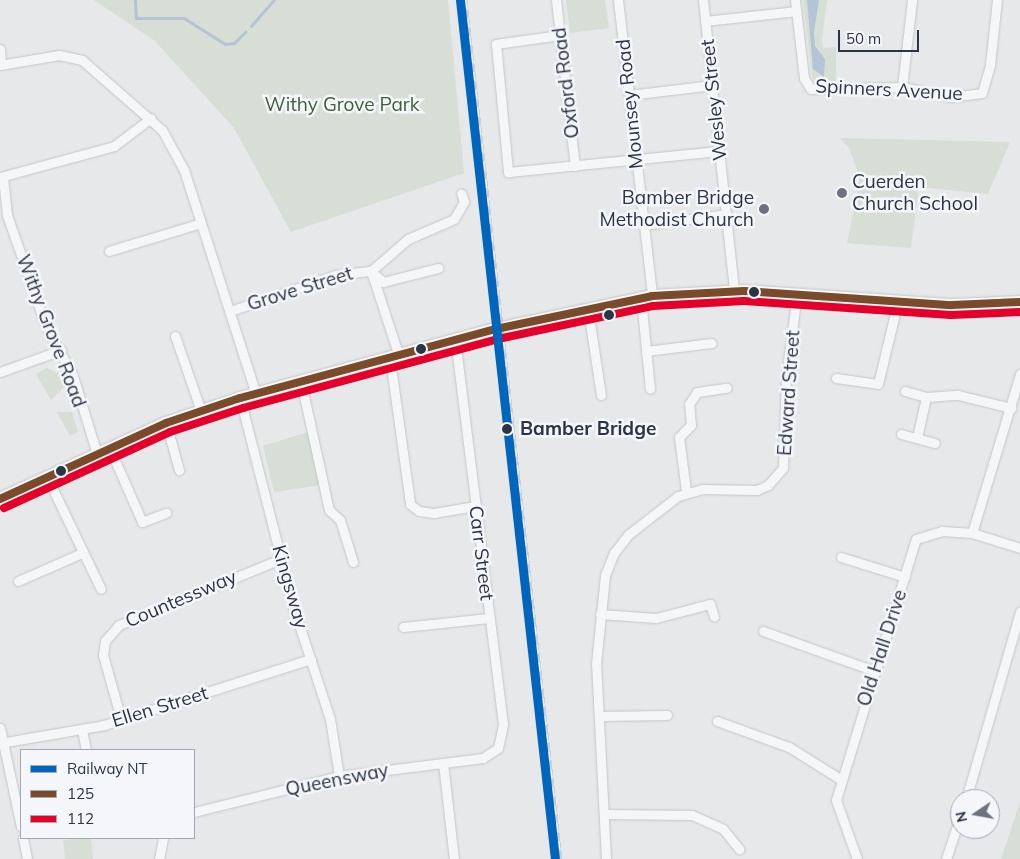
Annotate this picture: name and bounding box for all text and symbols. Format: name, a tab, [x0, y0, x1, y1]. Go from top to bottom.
scale bar	[840, 20, 921, 52]
street label: Oxford Road	[548, 26, 584, 140]
text: 50 m	[846, 29, 881, 48]
street label: Mounsey Road	[612, 38, 648, 170]
street label: Wesley Street	[696, 38, 732, 162]
street label: Spinners Avenue	[815, 75, 963, 105]
park label: Withy Grove Park	[265, 94, 419, 116]
place label: Cuerden Church School	[852, 171, 978, 215]
place label: Bamber Bridge Methodist Church	[599, 187, 754, 231]
marker: Cuerden Church School	[836, 187, 848, 199]
marker: Bamber Bridge Methodist Church	[758, 203, 770, 215]
street label: Withy Grove Road	[11, 251, 91, 411]
street label: Grove Street	[244, 262, 356, 316]
unlabelled marker	[749, 287, 759, 297]
unlabelled marker	[604, 310, 614, 320]
street label: Edward Street	[773, 329, 805, 457]
unlabelled marker	[416, 344, 426, 354]
place label: Bamber Bridge	[520, 418, 656, 440]
marker: Bamber Bridge	[498, 420, 516, 438]
unlabelled marker	[56, 466, 66, 476]
street label: Carr Street	[464, 504, 498, 602]
street label: Kingsway	[267, 542, 313, 632]
street label: Countessway	[122, 565, 240, 633]
street label: Old Hall Drive	[852, 587, 912, 709]
street label: Ellen Street	[109, 682, 211, 732]
legend	[20, 749, 195, 839]
text: Railway NT	[67, 759, 147, 778]
street label: Queensway	[284, 759, 390, 801]
text: 125	[67, 784, 94, 803]
north arrow	[950, 789, 1000, 839]
text: 112	[67, 809, 94, 828]
text: N	[951, 810, 971, 824]

